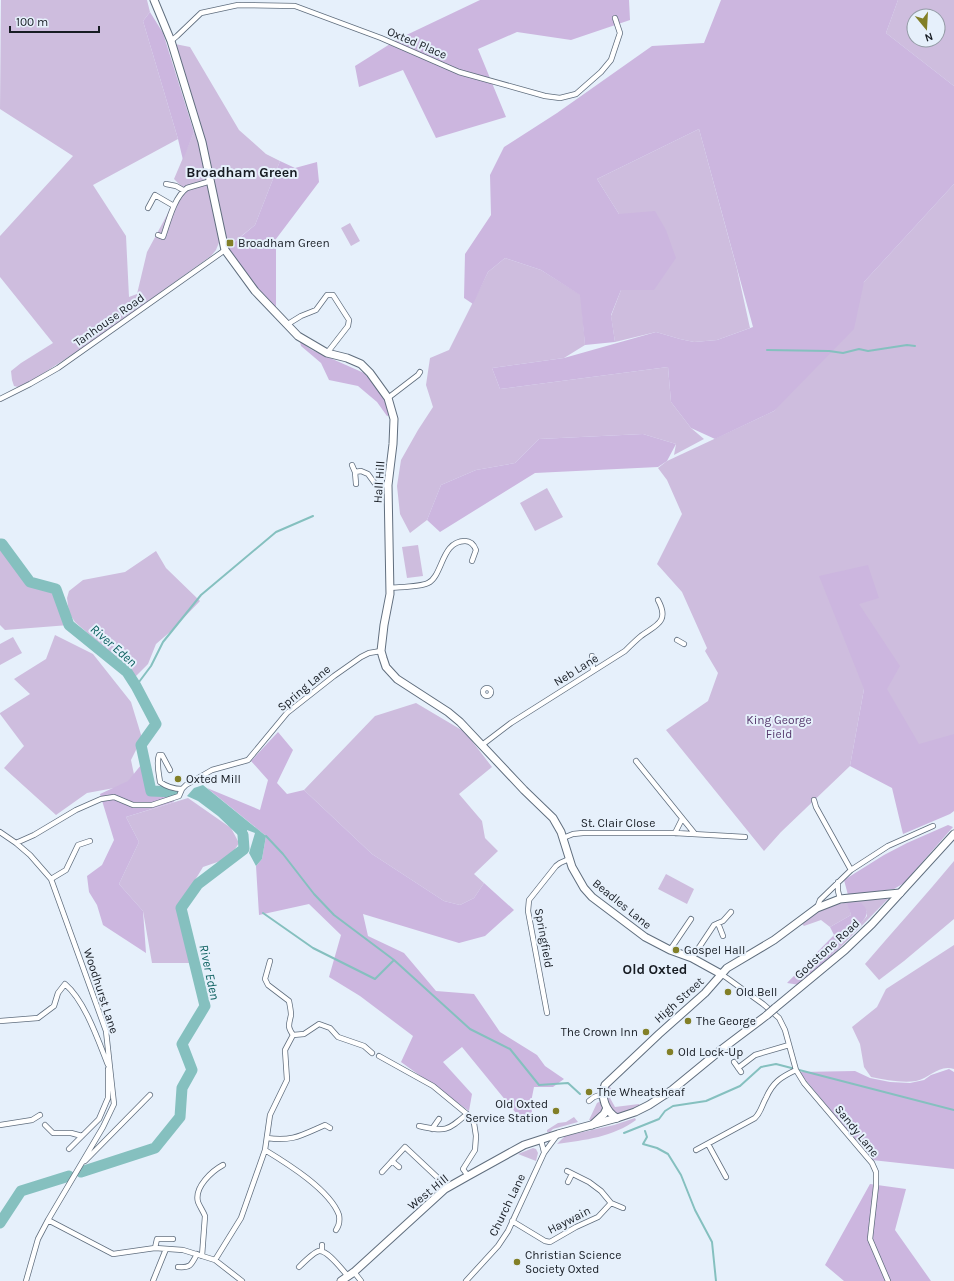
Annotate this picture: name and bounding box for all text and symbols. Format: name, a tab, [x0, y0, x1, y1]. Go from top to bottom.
scale bar	[10, 8, 99, 34]
north arrow	[906, 8, 946, 48]
text: 100 m	[16, 15, 48, 29]
street label: Oxted Place	[385, 24, 449, 62]
text: N	[923, 30, 935, 44]
district label: Broadham Green	[186, 164, 298, 181]
place label: Broadham Green	[238, 236, 330, 250]
marker: Broadham Green	[225, 238, 235, 248]
street label: Tanhouse Road	[71, 291, 147, 349]
street label: Hall Hill	[371, 460, 387, 504]
water label: River Eden	[87, 621, 140, 670]
street label: Neb Lane	[551, 651, 601, 689]
street label: Spring Lane	[275, 662, 333, 714]
park label: King George Field	[746, 713, 812, 741]
place label: Oxted Mill	[186, 772, 241, 786]
marker: Oxted Mill	[173, 774, 183, 784]
street label: St. Clair Close	[581, 816, 655, 830]
street label: Beadles Lane	[590, 876, 654, 932]
street label: Springfield	[532, 907, 556, 969]
street label: Godstone Road	[792, 916, 862, 982]
water label: River Eden	[196, 943, 223, 1001]
place label: Gospel Hall	[684, 943, 745, 957]
marker: Gospel Hall	[671, 945, 681, 955]
street label: Woodhurst Lane	[81, 947, 121, 1035]
district label: Old Oxted	[623, 961, 687, 978]
street label: High Street	[651, 974, 707, 1026]
place label: Old Bell	[736, 985, 777, 999]
marker: Old Bell	[723, 987, 733, 997]
place label: The George	[696, 1014, 756, 1028]
marker: The George	[683, 1016, 693, 1026]
place label: The Crown Inn	[561, 1025, 638, 1039]
marker: The Crown Inn	[641, 1027, 651, 1037]
place label: Old Lock-Up	[678, 1045, 743, 1059]
marker: Old Lock-Up	[665, 1047, 675, 1057]
place label: The Wheatsheaf	[597, 1085, 686, 1099]
marker: The Wheatsheaf	[584, 1087, 594, 1097]
place label: Old Oxted Service Station	[465, 1097, 548, 1125]
street label: Sandy Lane	[832, 1102, 882, 1160]
marker: Old Oxted Service Station	[551, 1106, 561, 1116]
street label: West Hill	[405, 1171, 451, 1213]
street label: Church Lane	[486, 1171, 528, 1239]
street label: Haywain	[545, 1203, 593, 1237]
place label: Christian Science Society Oxted	[525, 1248, 621, 1276]
marker: Christian Science Society Oxted	[512, 1257, 522, 1267]

